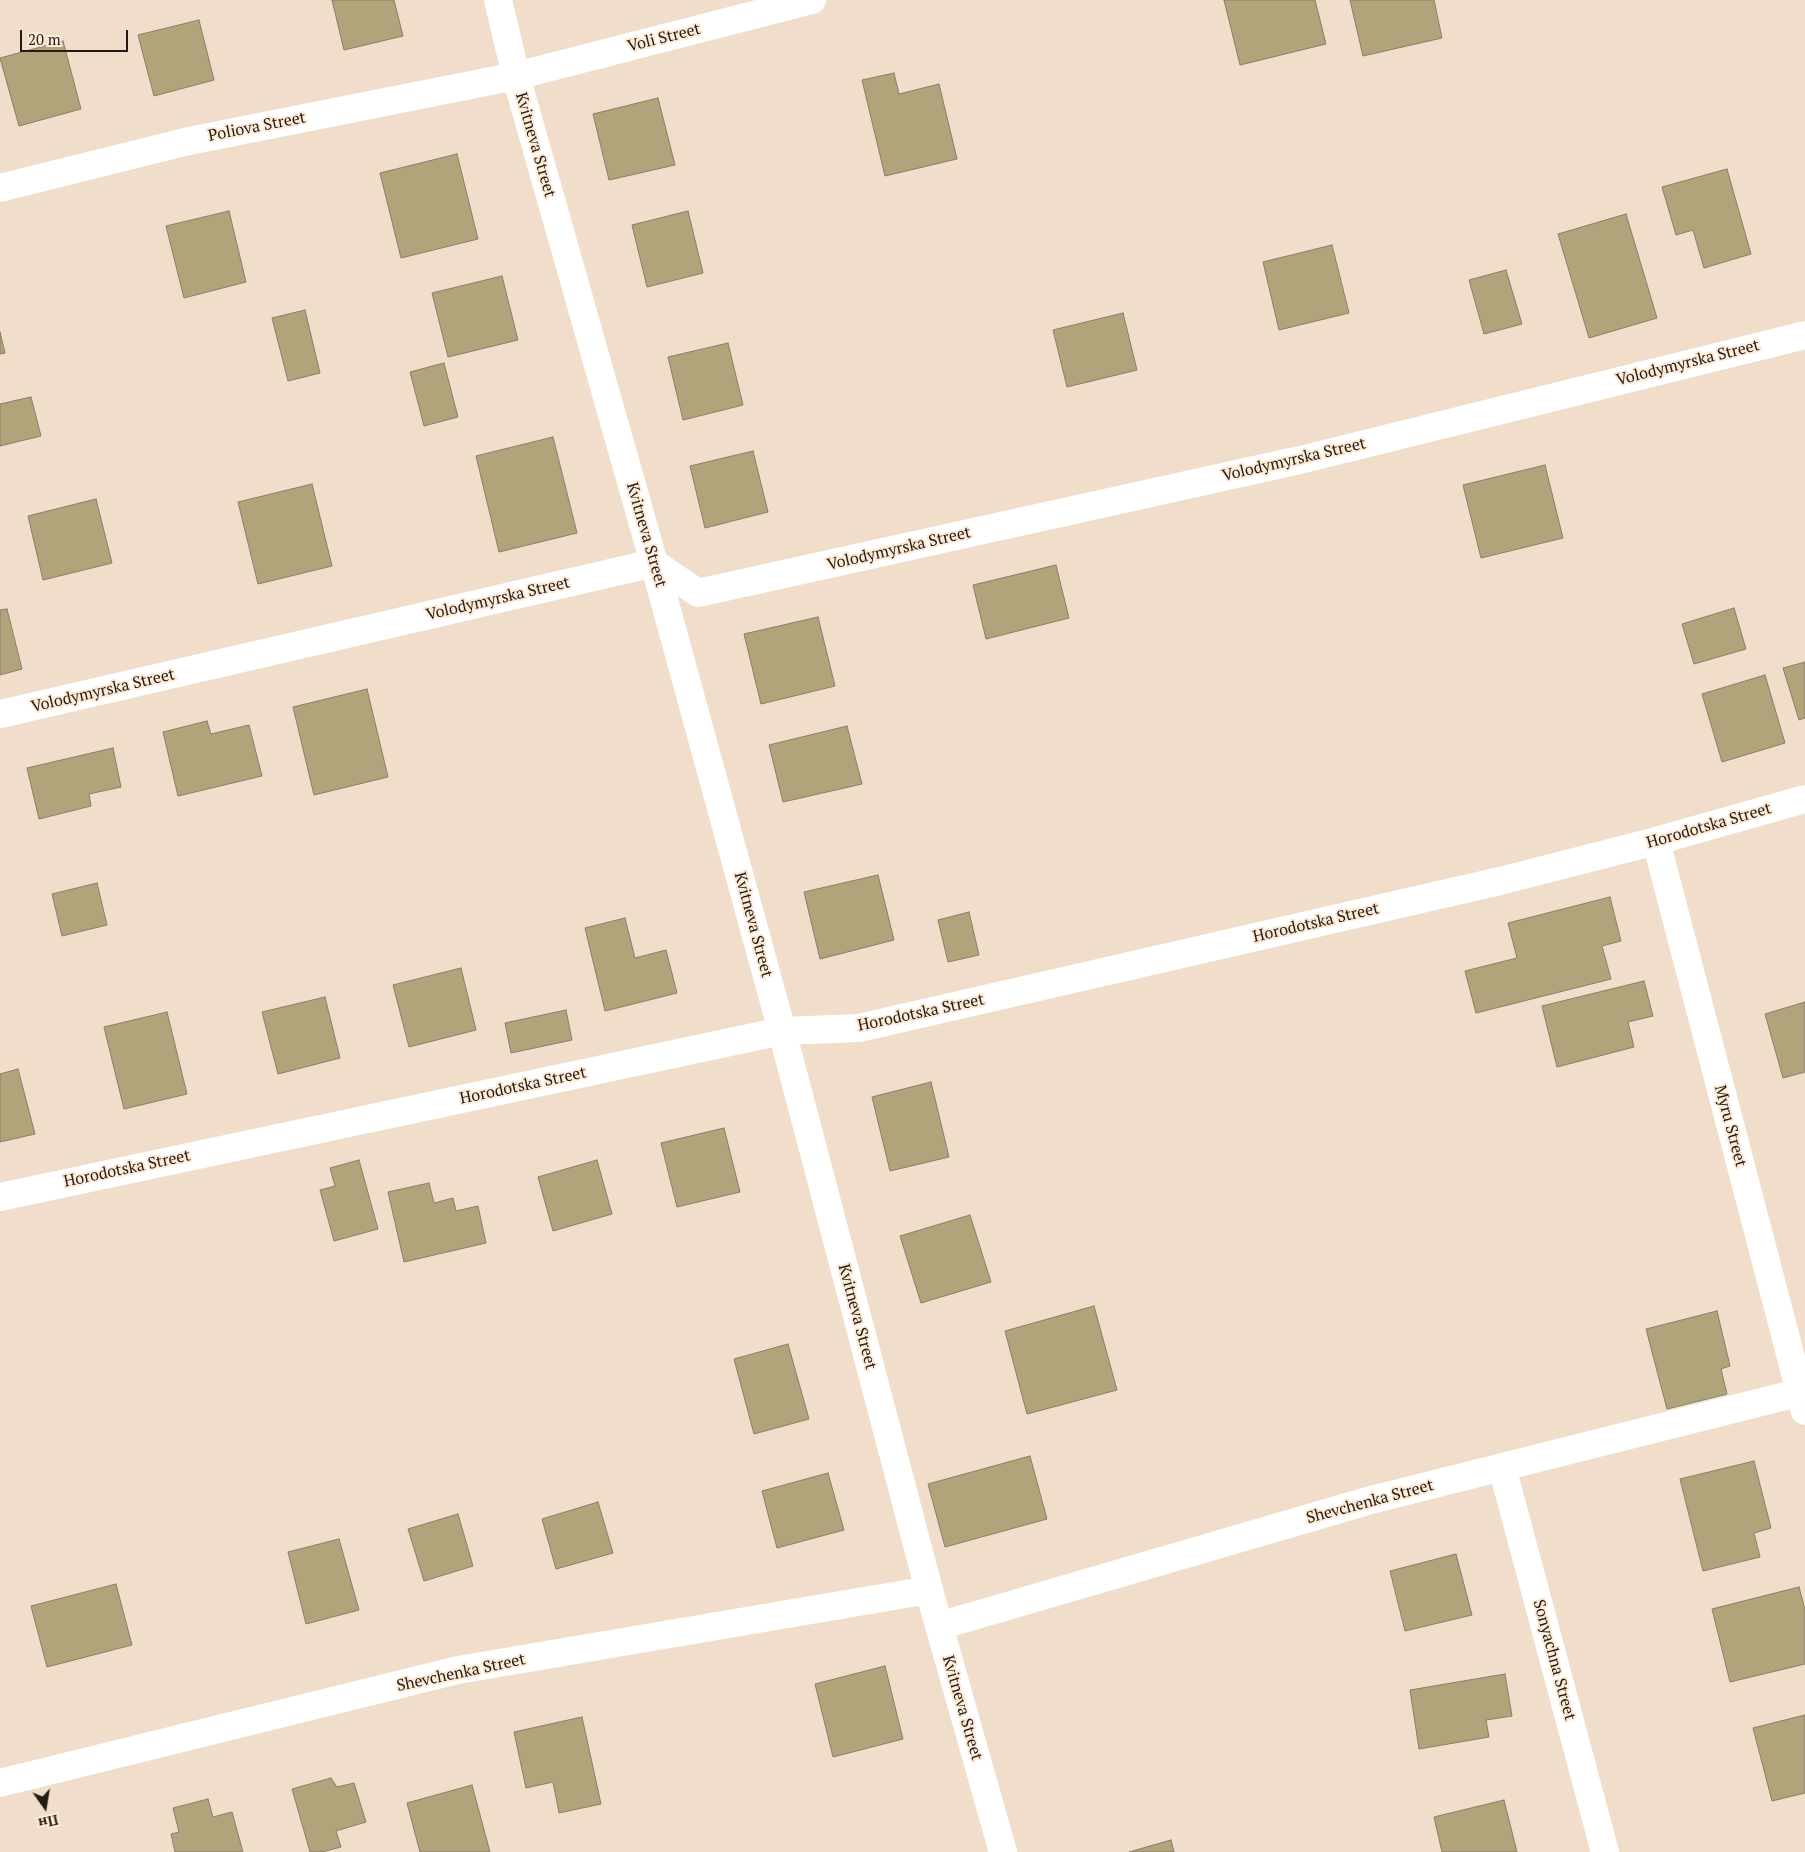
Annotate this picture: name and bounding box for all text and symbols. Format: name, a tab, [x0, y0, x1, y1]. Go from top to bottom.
scale bar	[22, 20, 130, 52]
street label: Voli Street	[626, 20, 702, 56]
text: 20 m	[28, 29, 61, 49]
street label: Kvitneva Street	[511, 90, 559, 200]
street label: Poliova Street	[207, 108, 307, 146]
street label: Volodymyrska Street	[1614, 336, 1762, 390]
street label: Volodymyrska Street	[1220, 434, 1368, 486]
street label: Kvitneva Street	[622, 480, 670, 590]
street label: Volodymyrska Street	[825, 523, 973, 575]
street label: Volodymyrska Street	[424, 573, 572, 625]
street label: Volodymyrska Street	[29, 665, 177, 717]
street label: Horodotska Street	[1644, 799, 1774, 853]
street label: Kvitneva Street	[730, 870, 776, 980]
street label: Horodotska Street	[1251, 899, 1381, 947]
street label: Horodotska Street	[856, 990, 986, 1036]
street label: Horodotska Street	[458, 1063, 588, 1109]
street label: Myru Street	[1710, 1083, 1750, 1169]
street label: Horodotska Street	[62, 1146, 192, 1192]
street label: Kvitneva Street	[834, 1262, 880, 1372]
street label: Shevchenka Street	[1304, 1476, 1436, 1528]
street label: Sonyachna Street	[1529, 1598, 1579, 1722]
street label: Shevchenka Street	[395, 1650, 527, 1696]
street label: Kvitneva Street	[938, 1653, 986, 1763]
north arrow	[20, 1782, 70, 1832]
text: Пн	[37, 1811, 60, 1834]

